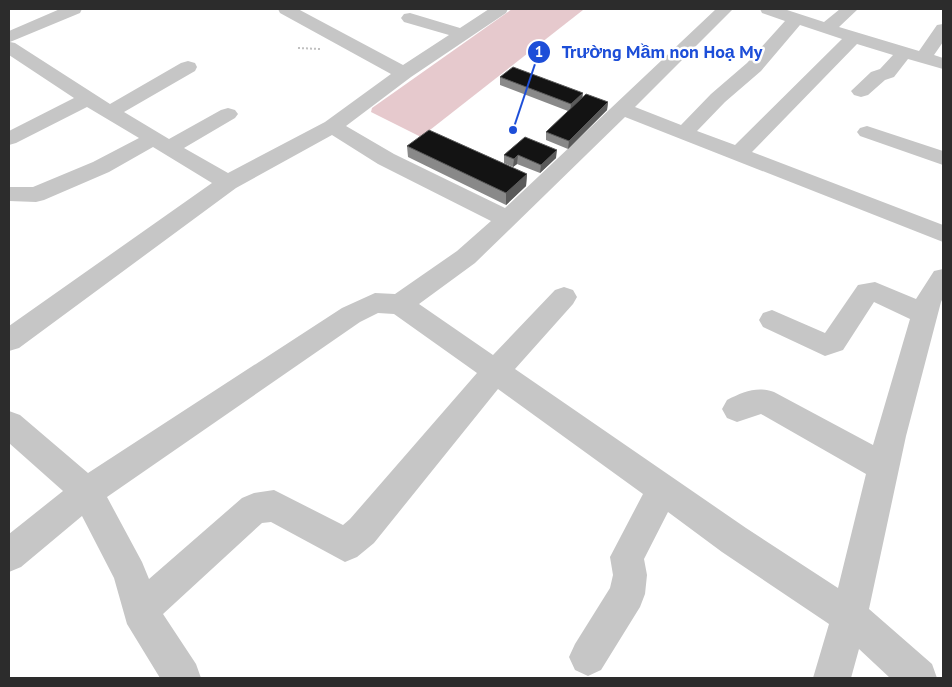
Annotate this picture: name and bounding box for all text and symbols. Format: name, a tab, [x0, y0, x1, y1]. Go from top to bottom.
callout: Trường Mầm non Hoạ My	[527, 36, 772, 69]
text: Trường Mầm non Hoạ My	[562, 40, 763, 63]
text: 1	[535, 42, 543, 61]

